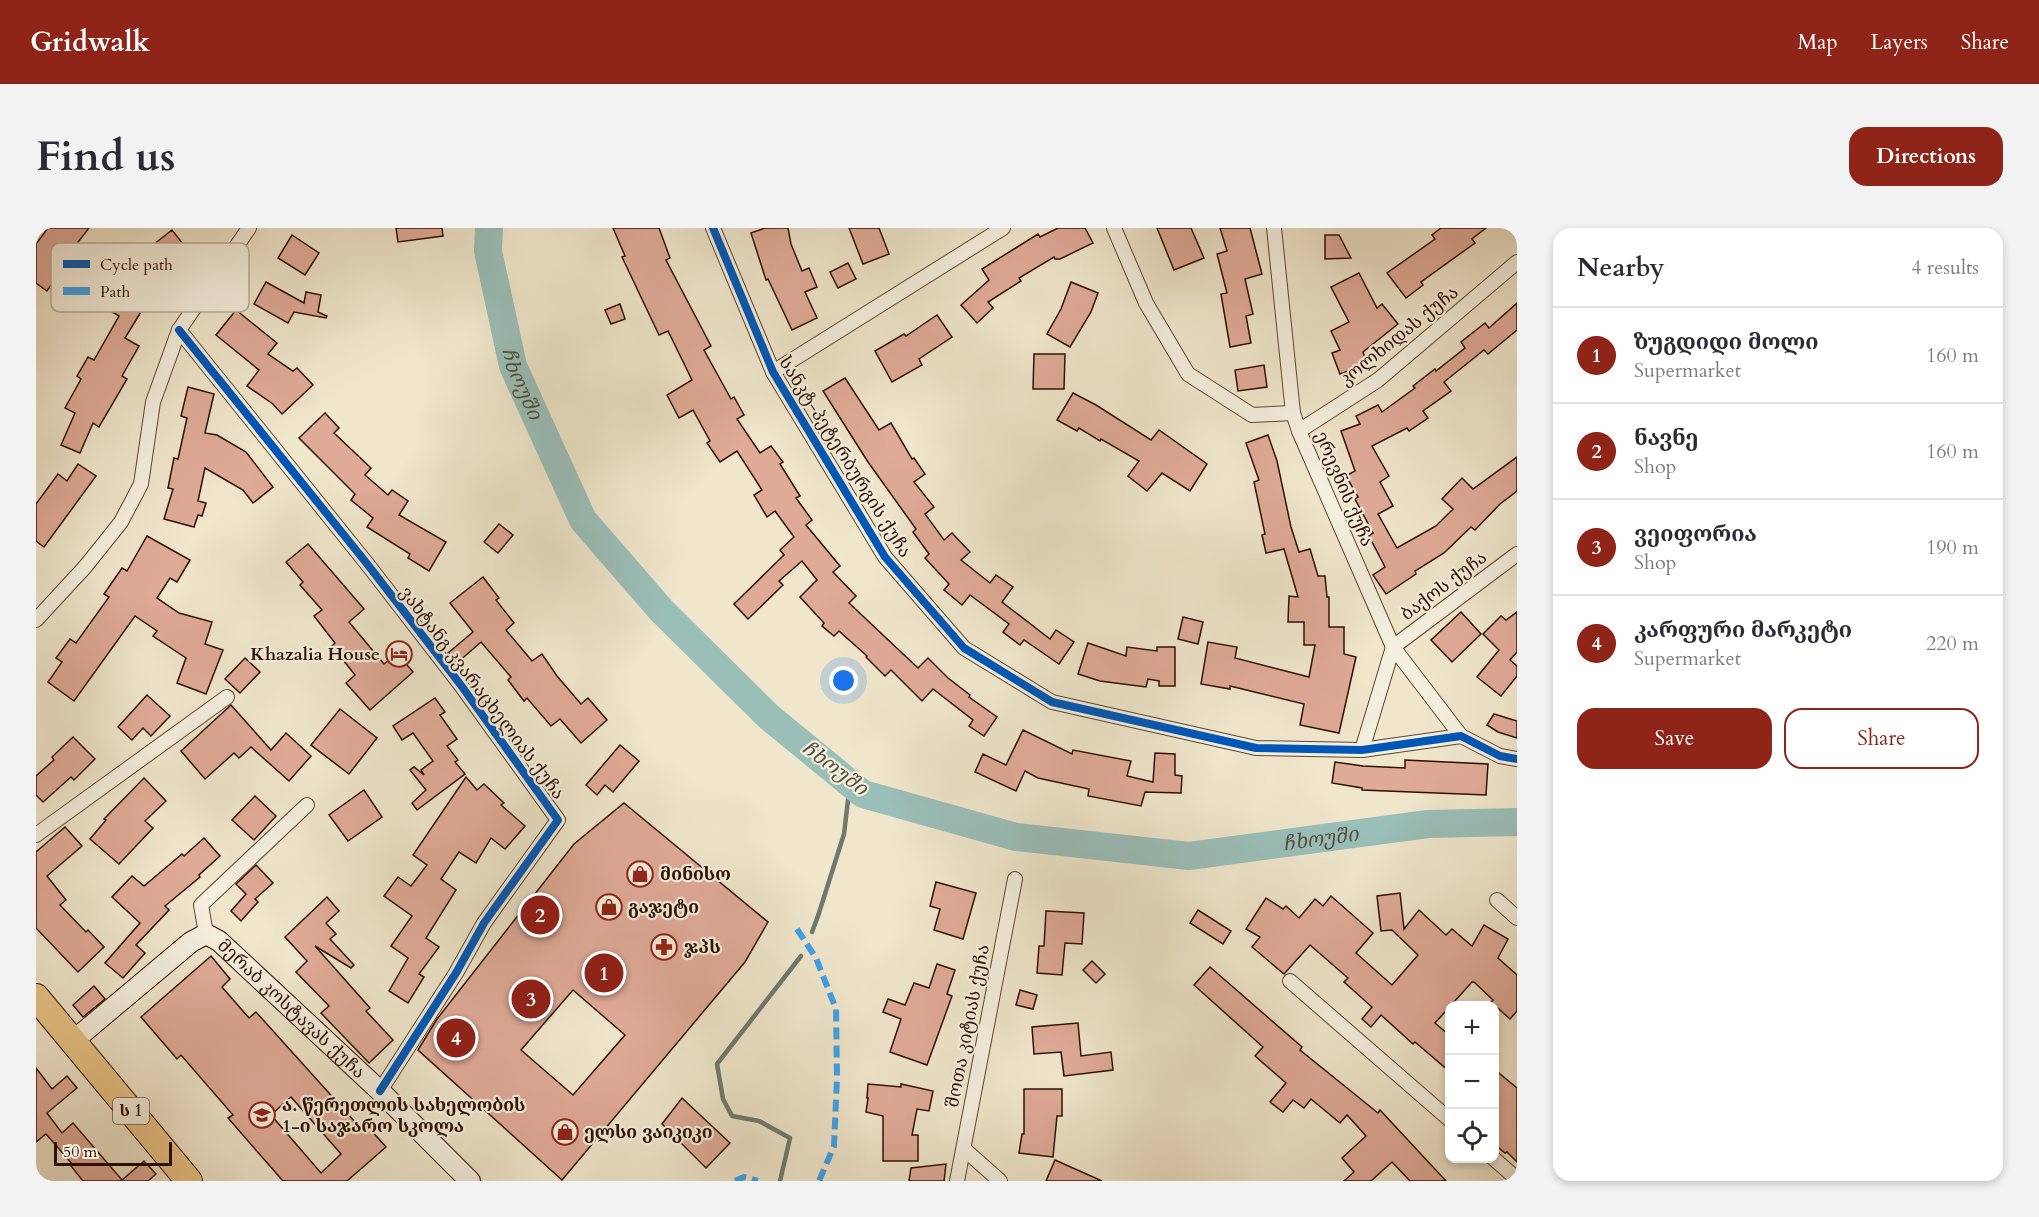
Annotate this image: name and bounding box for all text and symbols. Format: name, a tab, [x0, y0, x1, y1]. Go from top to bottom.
text: Gridwalk	[30, 23, 150, 61]
text: Map	[1798, 28, 1838, 57]
text: Layers	[1871, 28, 1928, 57]
text: Share	[1961, 28, 2009, 57]
button: Directions	[1849, 127, 2003, 186]
text: Find us	[36, 128, 176, 185]
legend	[51, 243, 249, 312]
text: Nearby	[1577, 250, 1665, 285]
text: Cycle path	[100, 254, 173, 276]
text: 4 results	[1911, 254, 1979, 281]
street label: კოლხიდას ქუჩა	[1334, 280, 1464, 392]
text: Path	[100, 281, 130, 303]
text: ზუგდიდი მოლი	[1634, 327, 1818, 357]
text: 1	[1591, 342, 1602, 369]
text: 160 m	[1926, 342, 1979, 369]
water label: ჩხოუში	[496, 345, 550, 425]
street label: სანკტ-პეტერბურგის ქუჩა	[773, 351, 917, 563]
text: Supermarket	[1634, 357, 1741, 384]
text: ნავნე	[1634, 423, 1698, 453]
street label: ერევნის ქუჩა	[1308, 428, 1380, 550]
text: 2	[1591, 438, 1602, 465]
text: 160 m	[1926, 438, 1979, 465]
text: Shop	[1634, 453, 1676, 480]
text: ვეიფორია	[1634, 519, 1757, 549]
text: 3	[1591, 534, 1602, 561]
text: 190 m	[1926, 534, 1979, 561]
street label: ბაქოს ქუჩა	[1396, 545, 1492, 627]
text: Shop	[1634, 549, 1676, 576]
street label: ვახტანგ კვარაცხელიას ქუჩა	[393, 581, 571, 805]
text: კარფური მარკეტი	[1634, 615, 1852, 645]
text: 4	[1591, 630, 1602, 657]
text: 220 m	[1926, 630, 1979, 657]
hotel icon: Khazalia House	[384, 639, 414, 669]
place label: Khazalia House	[250, 642, 380, 667]
text: Supermarket	[1634, 645, 1741, 672]
your location	[829, 666, 858, 695]
button: Save	[1577, 708, 1772, 769]
button: Share	[1784, 708, 1979, 769]
water label: ჩხოუში	[797, 734, 875, 803]
water label: ჩხოუში	[1281, 820, 1361, 857]
shop icon: მინისო	[625, 859, 655, 889]
place label: მინისო	[660, 862, 731, 887]
pin: 2	[520, 892, 560, 938]
shop icon: გაჯეტი	[594, 892, 624, 922]
place label: გაჯეტი	[628, 895, 699, 920]
pharmacy icon: ჯპს	[649, 932, 679, 962]
street label: მერაბ კოსტავას ქუჩა	[212, 933, 371, 1084]
place label: ჯპს	[684, 935, 721, 960]
street label: შოთა კიტიას ქუჩა	[940, 942, 996, 1110]
pin: 1	[584, 950, 624, 996]
pin: 3	[512, 976, 550, 1022]
map controls	[1445, 1001, 1499, 1163]
button: +	[1445, 1001, 1499, 1055]
pin: 4	[436, 1016, 476, 1060]
button: −	[1445, 1055, 1499, 1109]
place label: ა. წერეთლის სახელობის 1-ი საჯარო სკოლა	[282, 1093, 525, 1139]
road number: ს 1	[113, 1098, 149, 1124]
school or university icon: ა. წერეთლის სახელობის 1-ი საჯარო სკოლა	[247, 1100, 277, 1130]
button: locate	[1445, 1109, 1499, 1163]
shop icon: ელსი ვაიკიკი	[550, 1117, 580, 1147]
place label: ელსი ვაიკიკი	[584, 1120, 713, 1145]
scale bar	[54, 1139, 172, 1166]
text: 50 m	[63, 1141, 97, 1163]

